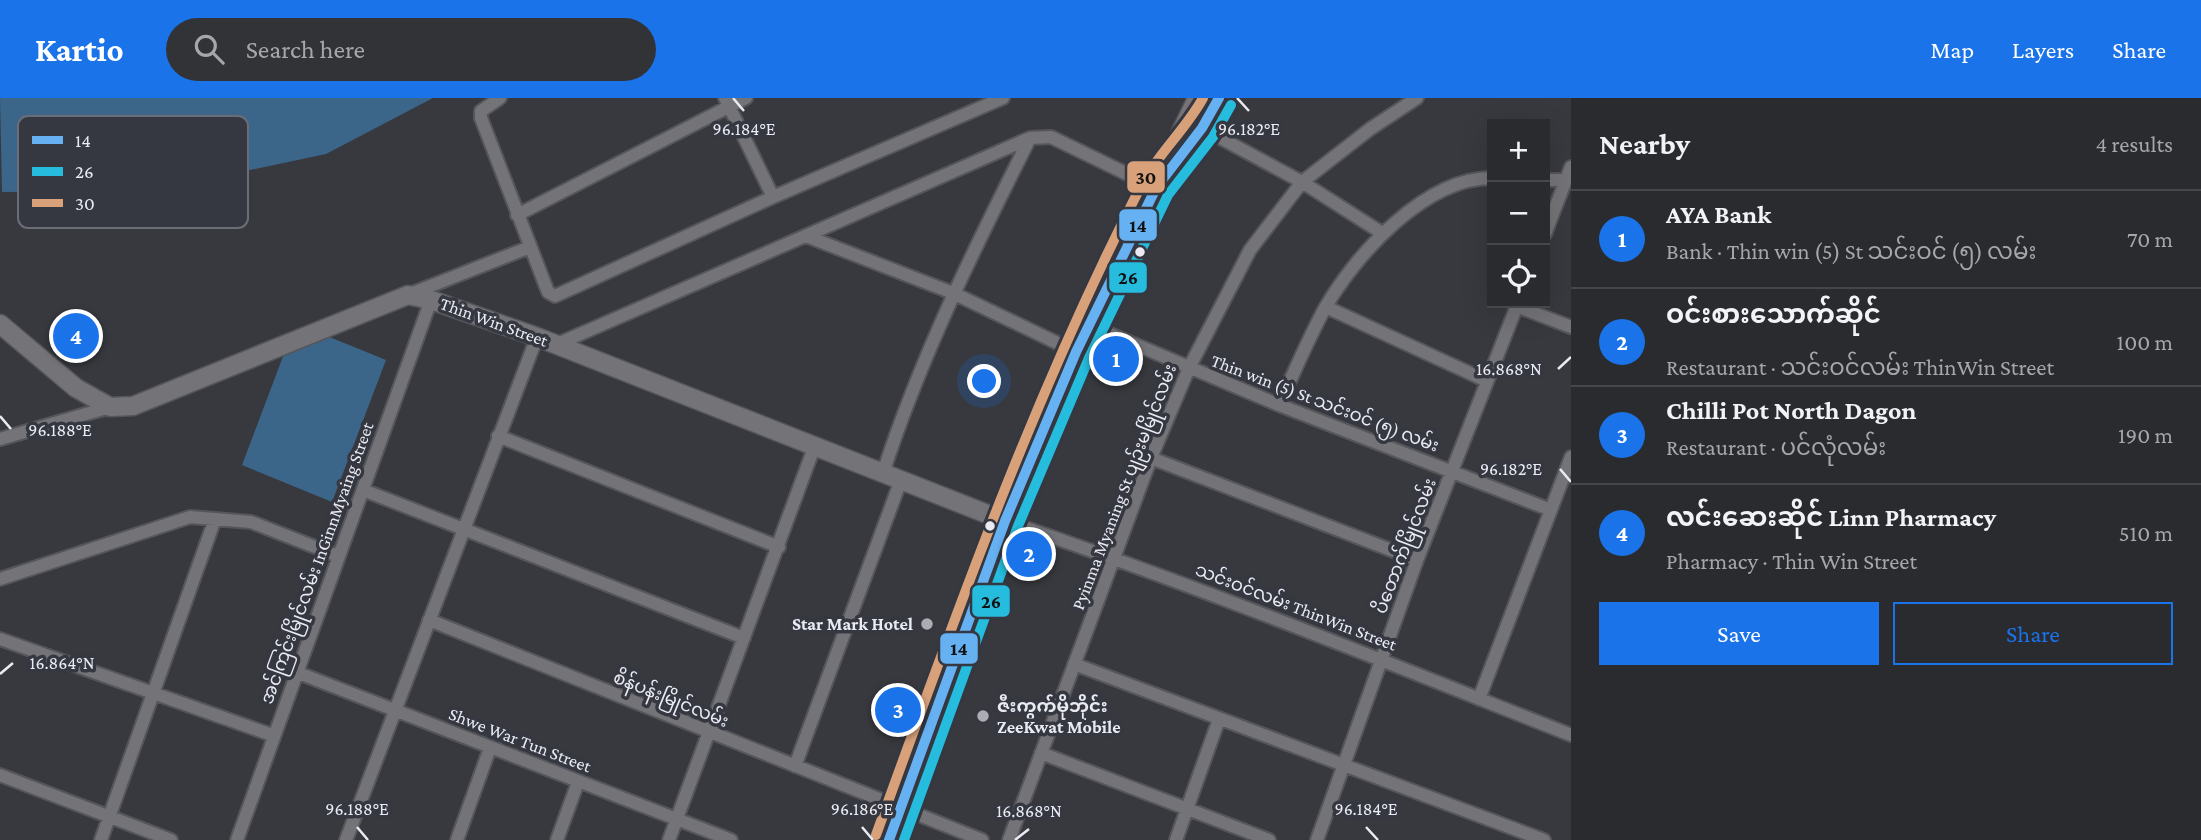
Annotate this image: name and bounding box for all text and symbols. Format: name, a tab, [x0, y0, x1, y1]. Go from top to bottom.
search box	[166, 18, 656, 81]
icon: search	[190, 30, 228, 68]
text: Kartio	[35, 31, 124, 68]
text: Search here	[246, 35, 365, 64]
text: Map	[1930, 36, 1974, 63]
text: Layers	[2012, 36, 2074, 63]
text: Share	[2112, 36, 2166, 63]
legend	[18, 116, 248, 228]
text: 96.184°E	[712, 119, 776, 139]
text: 96.182°E	[1218, 119, 1280, 139]
map controls	[1487, 119, 1550, 308]
button: +	[1487, 119, 1550, 182]
text: Nearby	[1599, 127, 1690, 160]
text: 14	[75, 130, 91, 151]
text: 4 results	[2095, 131, 2173, 157]
line badge: 30	[1126, 160, 1166, 194]
text: 26	[75, 161, 94, 182]
text: 30	[1136, 167, 1156, 188]
button: −	[1487, 182, 1550, 245]
text: 30	[75, 193, 95, 214]
text: AYA Bank	[1666, 200, 1771, 229]
line badge: 14	[1118, 208, 1158, 242]
text: 14	[1129, 215, 1147, 236]
text: 1	[1618, 226, 1626, 252]
text: 70 m	[2127, 226, 2173, 252]
text: Bank · Thin win (5) St သင်းဝင် (၅) လမ်း	[1666, 238, 2036, 264]
unlabelled marker	[1133, 245, 1147, 259]
button: locate	[1487, 245, 1550, 308]
line badge: 26	[1108, 261, 1148, 294]
text: 26	[1118, 267, 1138, 288]
street label: Thin Win Street	[437, 293, 552, 351]
text: ဝင်းစားသောက်ဆိုင်	[1666, 300, 1881, 329]
pin: 4	[53, 310, 99, 362]
text: 2	[1616, 329, 1628, 355]
text: 100 m	[2117, 329, 2173, 355]
pin: 1	[1093, 333, 1139, 385]
street label: Thin win (5) St သင်းဝင် (၅) လမ်း	[1206, 347, 1443, 460]
text: Restaurant · သင်းဝင်လမ်း ThinWin Street	[1666, 354, 2054, 380]
text: 16.868°N	[1476, 359, 1542, 379]
street label: Pyinma Myaning St ပျဉ်းမမြိုင်လမ်း	[1064, 360, 1185, 615]
your location	[967, 364, 1001, 398]
text: Chilli Pot North Dagon	[1666, 396, 1917, 425]
street label: အင်ကြင်းမြိုင်လမ်း InGinnMyaing Street	[253, 417, 383, 708]
text: 96.188°E	[28, 420, 92, 440]
text: 3	[1616, 422, 1628, 448]
text: 190 m	[2118, 422, 2173, 448]
text: Restaurant · ပင်လုံလမ်း	[1666, 434, 1886, 460]
text: 96.182°E	[1480, 459, 1542, 479]
street label: ပိတောက်မြိုင်လမ်း	[1366, 474, 1445, 618]
text: လင်းဆေးဆိုင် Linn Pharmacy	[1666, 503, 1996, 532]
unlabelled marker	[983, 519, 997, 533]
text: 4	[1616, 520, 1628, 546]
text: 510 m	[2119, 520, 2173, 546]
pin: 2	[1006, 528, 1052, 580]
text: Pharmacy · Thin Win Street	[1666, 548, 1917, 574]
street label: သင်းဝင်လမ်း ThinWin Street	[1192, 557, 1402, 655]
line badge: 26	[971, 584, 1011, 618]
text: 26	[981, 591, 1001, 612]
button: Save	[1599, 602, 1879, 665]
button: Share	[1893, 602, 2173, 665]
place label: Star Mark Hotel	[792, 614, 913, 634]
marker: Star Mark Hotel	[919, 616, 935, 632]
line badge: 14	[939, 632, 979, 665]
text: 14	[950, 638, 968, 659]
text: 16.864°N	[29, 653, 95, 673]
street label: စိန်ပန်းမြိုင်လမ်း	[609, 663, 733, 736]
pin: 3	[875, 684, 921, 736]
place label: ဇီးကွက်မိုဘိုင်း ZeeKwat Mobile	[997, 694, 1121, 737]
street label: Shwe War Tun Street	[446, 704, 595, 777]
marker: ဇီးကွက်မိုဘိုင်း ZeeKwat Mobile	[975, 708, 991, 724]
text: 96.188°E	[325, 799, 389, 819]
text: 96.186°E	[831, 799, 893, 819]
text: 96.184°E	[1334, 799, 1398, 819]
text: 16.868°N	[996, 801, 1062, 821]

